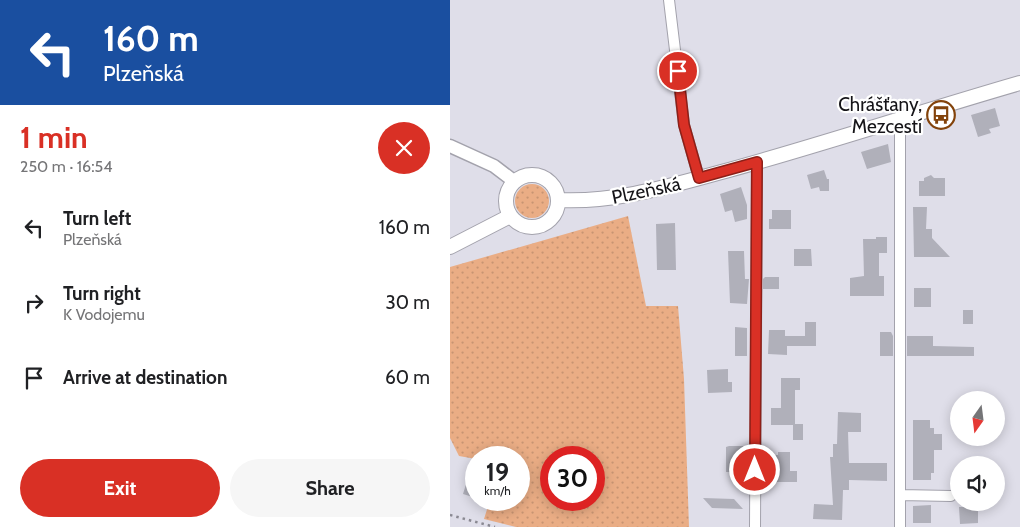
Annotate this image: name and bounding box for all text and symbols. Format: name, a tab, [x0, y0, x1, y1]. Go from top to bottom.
text: 160 m	[103, 17, 199, 60]
icon: left	[20, 20, 85, 85]
pin	[657, 50, 699, 92]
icon: arrive	[664, 57, 692, 85]
text: Plzeňská	[103, 60, 184, 87]
place label: Chrášťany, Mezcestí	[838, 93, 922, 138]
bus stop icon: Chrášťany, Mezcestí	[926, 100, 956, 130]
text: 1 min	[20, 119, 88, 156]
button: close	[378, 122, 430, 174]
text: 250 m · 16:54	[20, 157, 112, 176]
street label: Plzeňská	[610, 172, 683, 209]
text: Turn left	[63, 207, 131, 230]
icon: left	[20, 214, 48, 242]
text: 160 m	[379, 216, 430, 239]
text: Plzeňská	[63, 230, 122, 249]
text: Turn right	[63, 282, 141, 305]
icon: right	[20, 289, 48, 317]
text: 30 m	[386, 291, 430, 314]
text: K Vodojemu	[63, 305, 145, 324]
icon: arrive	[20, 364, 48, 392]
text: Arrive at destination	[63, 366, 227, 389]
text: 60 m	[385, 366, 430, 389]
north arrow	[950, 391, 1005, 446]
map controls	[950, 391, 1005, 511]
position arrow	[728, 443, 780, 495]
speed limit sign: 30	[540, 446, 605, 511]
button: sound	[950, 456, 1005, 511]
text: 19	[486, 457, 509, 487]
button: Exit	[20, 459, 220, 517]
button: Share	[230, 459, 430, 517]
text: km/h	[484, 483, 511, 498]

